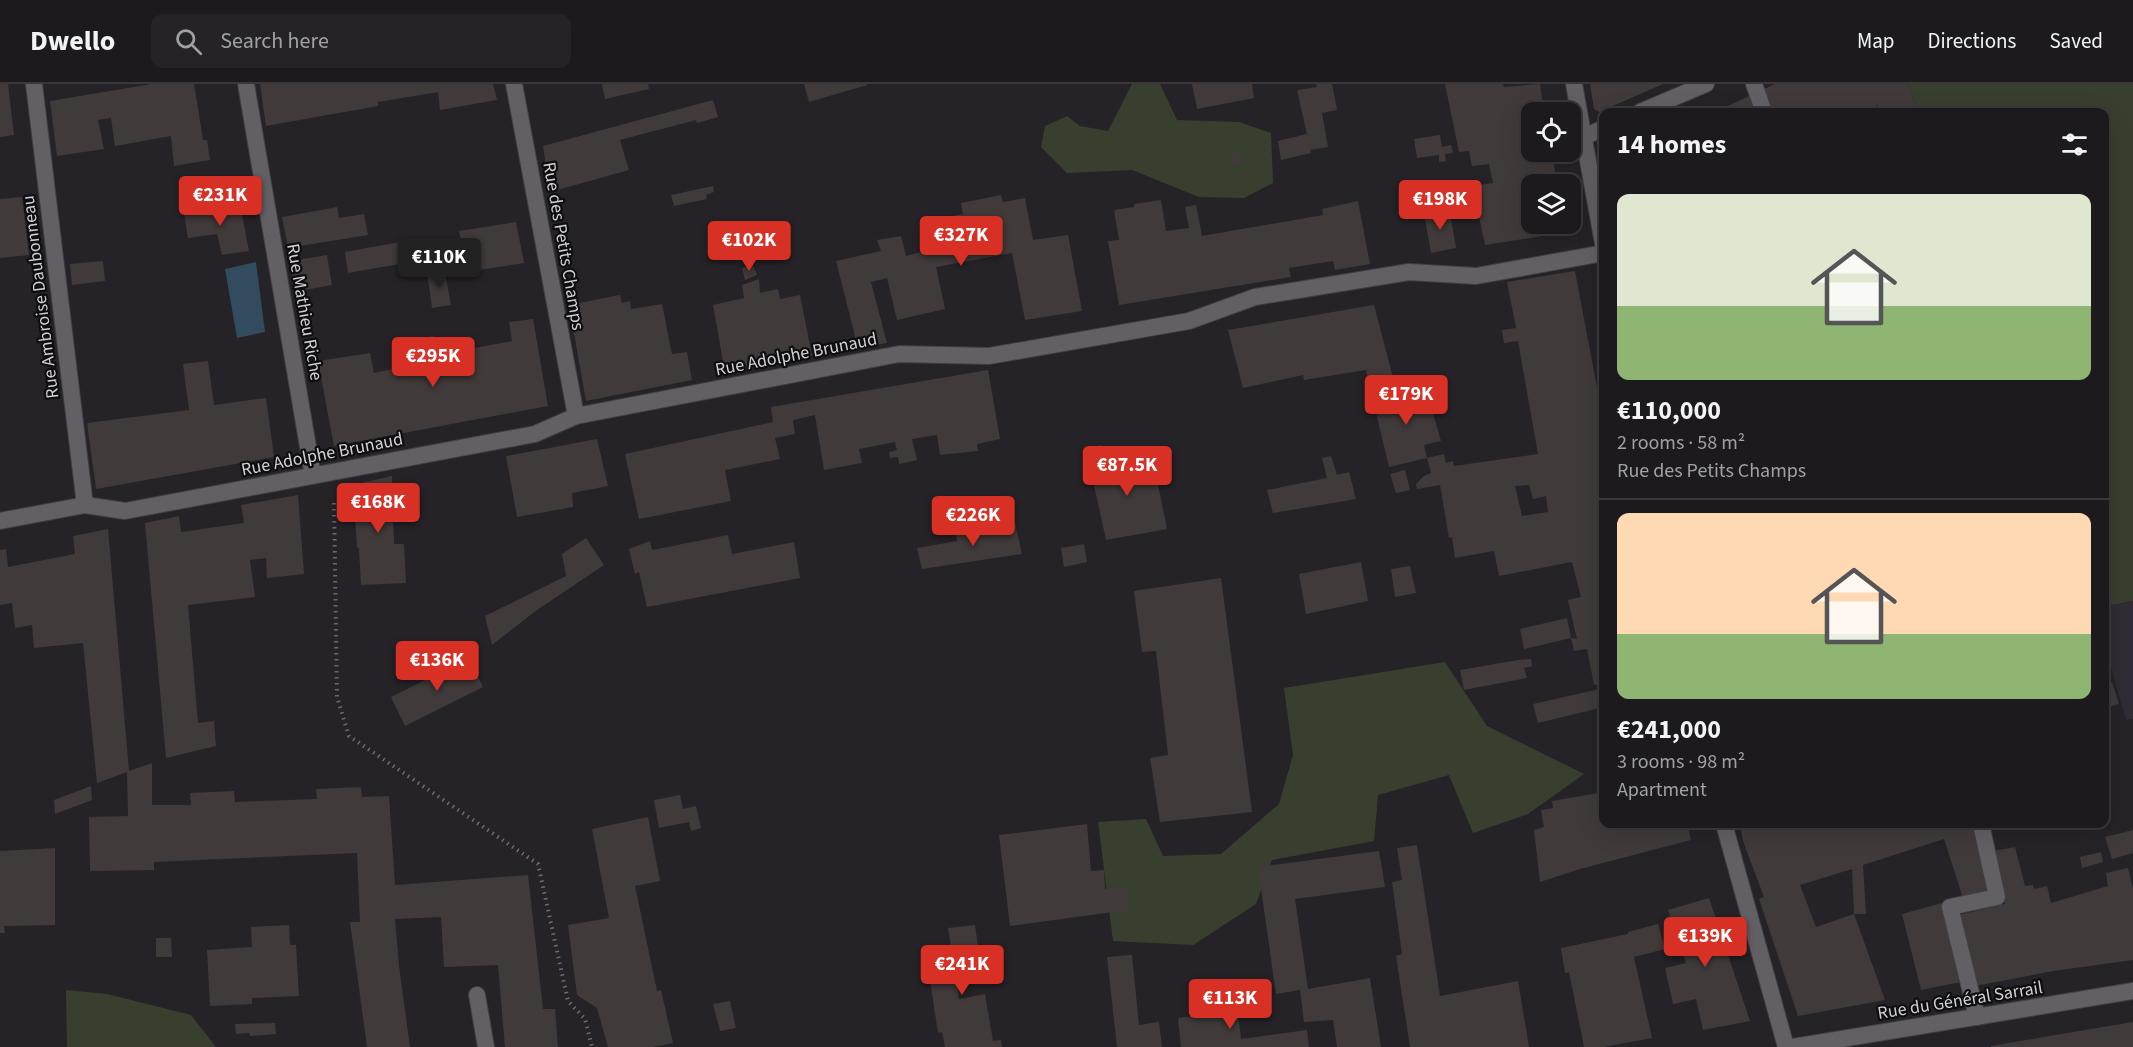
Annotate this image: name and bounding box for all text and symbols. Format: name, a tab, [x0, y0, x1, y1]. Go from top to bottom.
search box	[151, 14, 571, 68]
text: Dwello	[30, 21, 115, 61]
icon: search	[172, 25, 205, 58]
text: Search here	[220, 25, 329, 57]
text: Map	[1857, 26, 1895, 56]
text: Directions	[1928, 26, 2016, 56]
text: Saved	[2049, 26, 2103, 56]
map controls	[1521, 102, 1581, 234]
button: locate	[1521, 102, 1581, 162]
text: 14 homes	[1617, 126, 1726, 163]
icon: filters	[2058, 128, 2091, 161]
street label: Rue des Petits Champs	[536, 160, 591, 332]
button: layers	[1521, 174, 1581, 234]
pin: €231K	[178, 176, 262, 227]
pin: €198K	[1398, 180, 1482, 231]
text: €231K	[193, 181, 247, 209]
text: €198K	[1413, 185, 1467, 213]
street label: Rue Ambroise Daubonneau	[16, 194, 65, 400]
pin: €327K	[919, 216, 1003, 267]
pin: €102K	[707, 221, 791, 272]
text: €327K	[934, 221, 988, 249]
text: €102K	[722, 226, 776, 254]
icon: home	[1800, 233, 1908, 341]
pin: €110K	[397, 238, 481, 289]
street label: Rue Mathieu Riche	[280, 242, 329, 383]
text: €110K	[412, 243, 466, 271]
street label: Rue Adolphe Brunaud	[713, 327, 879, 382]
pin: €295K	[391, 337, 475, 388]
text: €295K	[406, 342, 460, 370]
pin: €179K	[1364, 375, 1448, 426]
text: €179K	[1379, 380, 1433, 408]
text: €110,000	[1617, 392, 1721, 429]
street label: Rue Adolphe Brunaud	[239, 427, 405, 482]
text: 2 rooms · 58 m²	[1617, 429, 1745, 457]
pin: €87.5K	[1078, 446, 1176, 497]
text: €87.5K	[1097, 451, 1157, 479]
text: Rue des Petits Champs	[1617, 457, 1806, 485]
pin: €168K	[336, 483, 420, 534]
text: €168K	[351, 488, 405, 516]
pin: €226K	[931, 496, 1015, 547]
text: €226K	[946, 501, 1000, 529]
icon: home	[1800, 552, 1908, 660]
pin: €136K	[395, 641, 479, 692]
text: €136K	[410, 646, 464, 674]
text: €241,000	[1617, 711, 1721, 748]
text: 3 rooms · 98 m²	[1617, 748, 1745, 776]
text: Apartment	[1617, 776, 1707, 804]
pin: €139K	[1663, 917, 1747, 968]
text: €139K	[1678, 922, 1732, 950]
pin: €241K	[920, 945, 1004, 996]
text: €241K	[935, 950, 989, 978]
street label: Rue du Général Sarrail	[1876, 975, 2044, 1026]
pin: €113K	[1188, 979, 1272, 1030]
text: €113K	[1203, 984, 1257, 1012]

